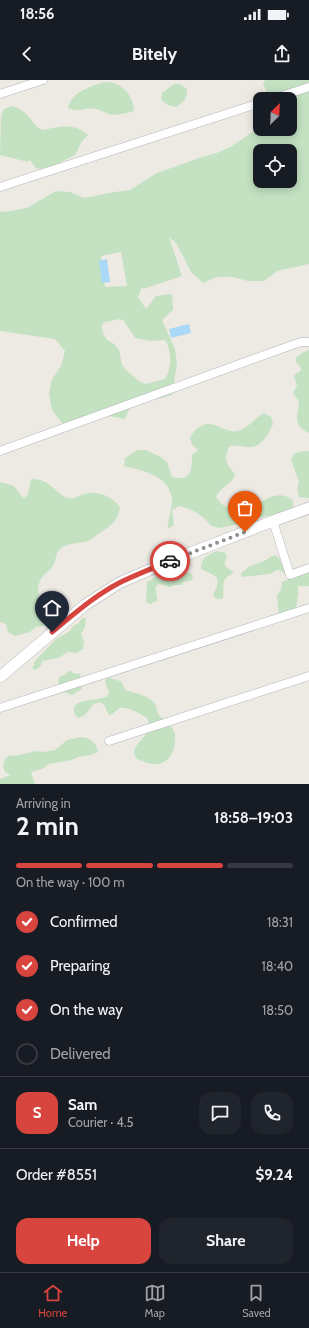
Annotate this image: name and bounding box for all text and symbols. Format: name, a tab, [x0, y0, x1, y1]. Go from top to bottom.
text: 18:56	[20, 5, 54, 23]
icon: back	[16, 43, 38, 65]
text: Bitely	[132, 43, 177, 65]
icon: share	[271, 43, 293, 65]
north arrow	[253, 92, 297, 136]
map controls	[253, 92, 297, 188]
button: locate	[253, 144, 297, 188]
pin	[228, 491, 262, 532]
icon: bag	[234, 497, 256, 519]
courier	[150, 541, 190, 581]
icon: car	[159, 550, 181, 572]
pin	[35, 591, 69, 632]
icon: home	[41, 597, 63, 619]
text: Arriving in	[16, 795, 71, 811]
text: 18:58–19:03	[214, 809, 293, 827]
text: 2 min	[16, 810, 79, 842]
text: On the way · 100 m	[16, 874, 125, 890]
icon: check	[16, 911, 38, 933]
text: Confirmed	[50, 913, 118, 931]
text: 18:31	[267, 914, 293, 930]
icon: check	[16, 955, 38, 977]
text: Preparing	[50, 957, 110, 975]
text: 18:40	[262, 958, 293, 974]
icon: check	[16, 999, 38, 1021]
text: On the way	[50, 1001, 123, 1019]
text: 18:50	[262, 1002, 293, 1018]
text: Delivered	[50, 1045, 111, 1063]
button: chat	[199, 1092, 241, 1134]
button: phone	[251, 1092, 293, 1134]
text: Sam	[68, 1096, 97, 1114]
text: S	[33, 1104, 41, 1122]
text: Courier · 4.5	[68, 1114, 133, 1130]
text: Order #8551	[16, 1166, 97, 1184]
text: $9.24	[256, 1166, 293, 1184]
button: Help	[16, 1218, 151, 1264]
button: Share	[159, 1218, 293, 1264]
tab: Home	[38, 1282, 67, 1320]
tab: Map	[144, 1282, 166, 1320]
tab: Saved	[242, 1282, 271, 1320]

